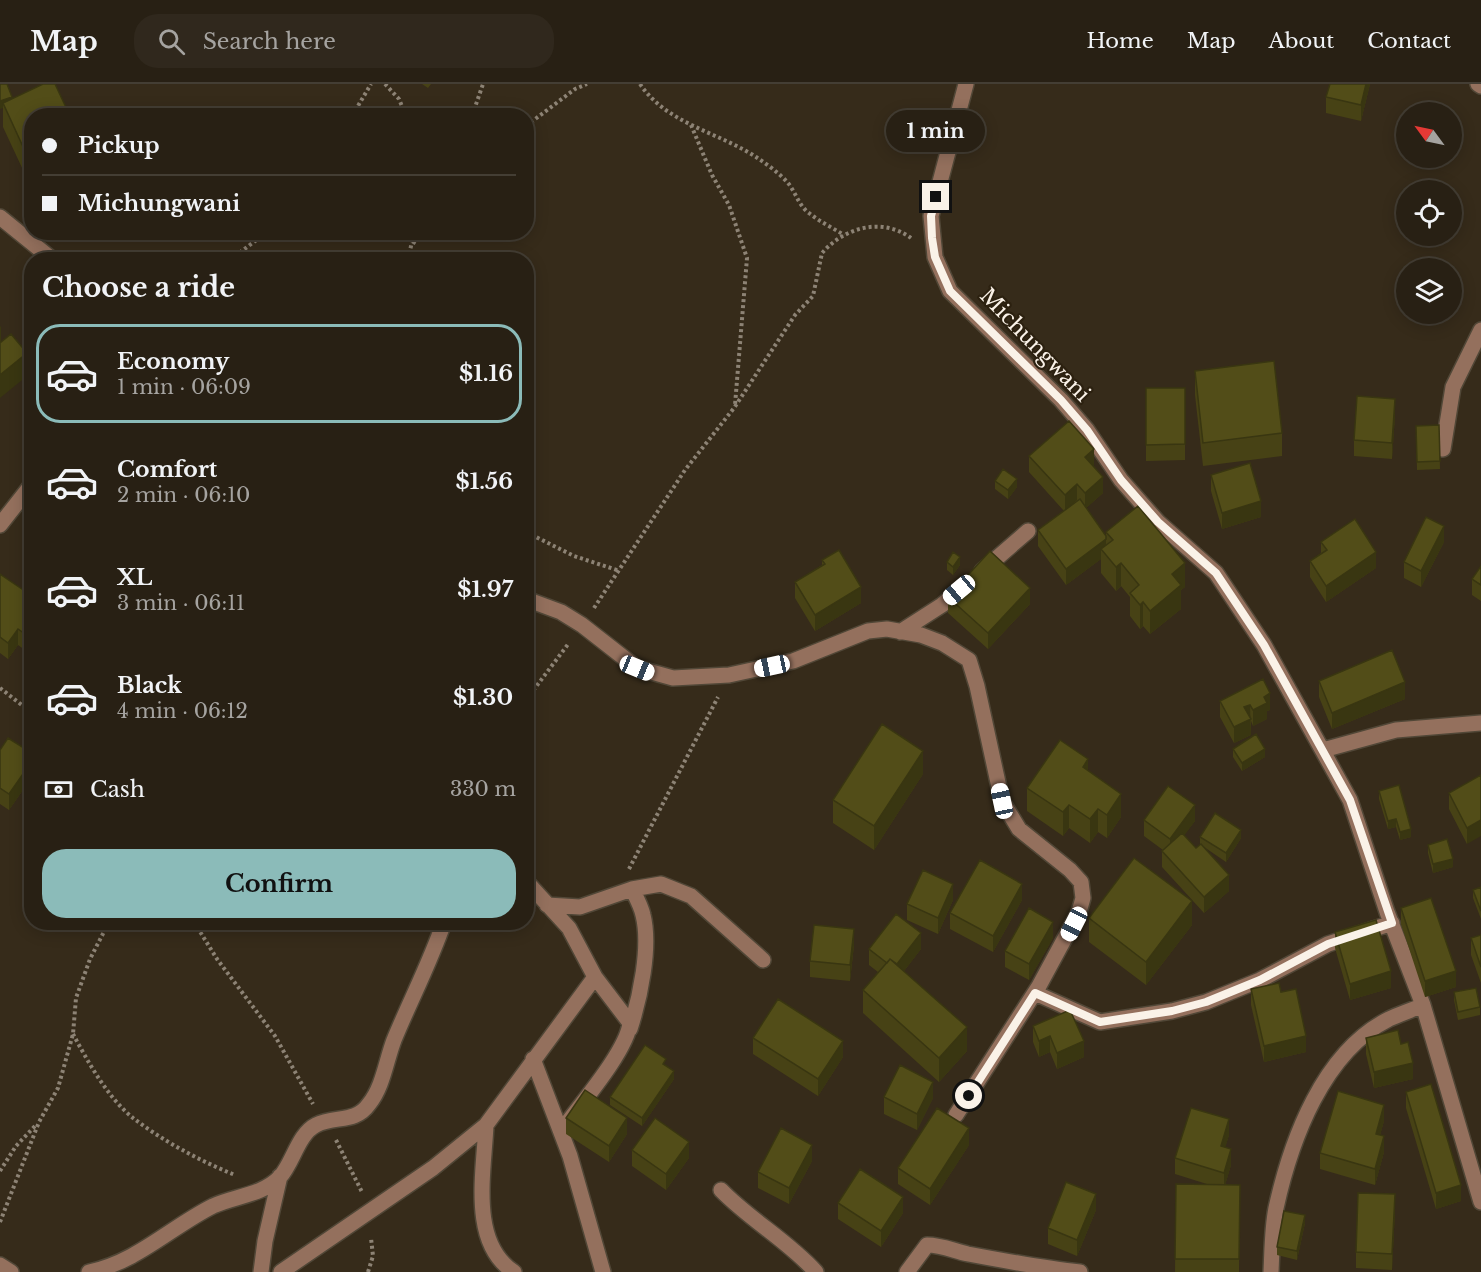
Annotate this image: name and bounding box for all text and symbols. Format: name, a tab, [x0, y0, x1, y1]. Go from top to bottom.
search box	[134, 14, 554, 68]
text: Map	[30, 24, 98, 59]
icon: search	[155, 25, 188, 58]
text: Search here	[203, 28, 336, 55]
text: Home	[1087, 28, 1154, 54]
text: Map	[1187, 28, 1235, 54]
text: About	[1268, 28, 1334, 54]
text: Contact	[1367, 28, 1451, 54]
north arrow	[1396, 102, 1462, 168]
map controls	[1396, 102, 1462, 324]
callout: 1 min	[886, 110, 986, 152]
text: 1 min	[907, 119, 964, 143]
text: Pickup	[78, 132, 160, 159]
button: locate	[1396, 180, 1462, 246]
route end	[922, 183, 949, 210]
text: Michungwani	[78, 190, 240, 217]
button: layers	[1396, 258, 1462, 324]
text: Choose a ride	[42, 271, 235, 304]
street label: Michungwani	[974, 283, 1096, 407]
icon: car	[45, 347, 99, 401]
text: Economy	[117, 348, 229, 375]
text: $1.16	[459, 360, 513, 387]
text: 1 min · 06:09	[117, 375, 251, 399]
icon: car	[45, 455, 99, 509]
text: Comfort	[117, 456, 217, 483]
text: $1.56	[456, 468, 513, 495]
text: 2 min · 06:10	[117, 483, 250, 507]
icon: car	[45, 563, 99, 617]
text: XL	[117, 564, 152, 591]
car	[939, 572, 979, 608]
text: $1.97	[457, 576, 513, 603]
text: 3 min · 06:11	[117, 591, 245, 615]
car	[617, 653, 657, 683]
car	[753, 653, 791, 679]
icon: car	[45, 671, 99, 725]
text: Black	[117, 672, 182, 699]
text: $1.30	[453, 684, 513, 711]
text: 4 min · 06:12	[117, 699, 248, 723]
icon: cash	[42, 773, 75, 806]
text: Cash	[90, 776, 145, 803]
text: 330 m	[450, 777, 516, 801]
car	[989, 782, 1015, 820]
button: Confirm	[42, 849, 516, 918]
car	[1058, 904, 1090, 944]
route start	[955, 1082, 982, 1109]

